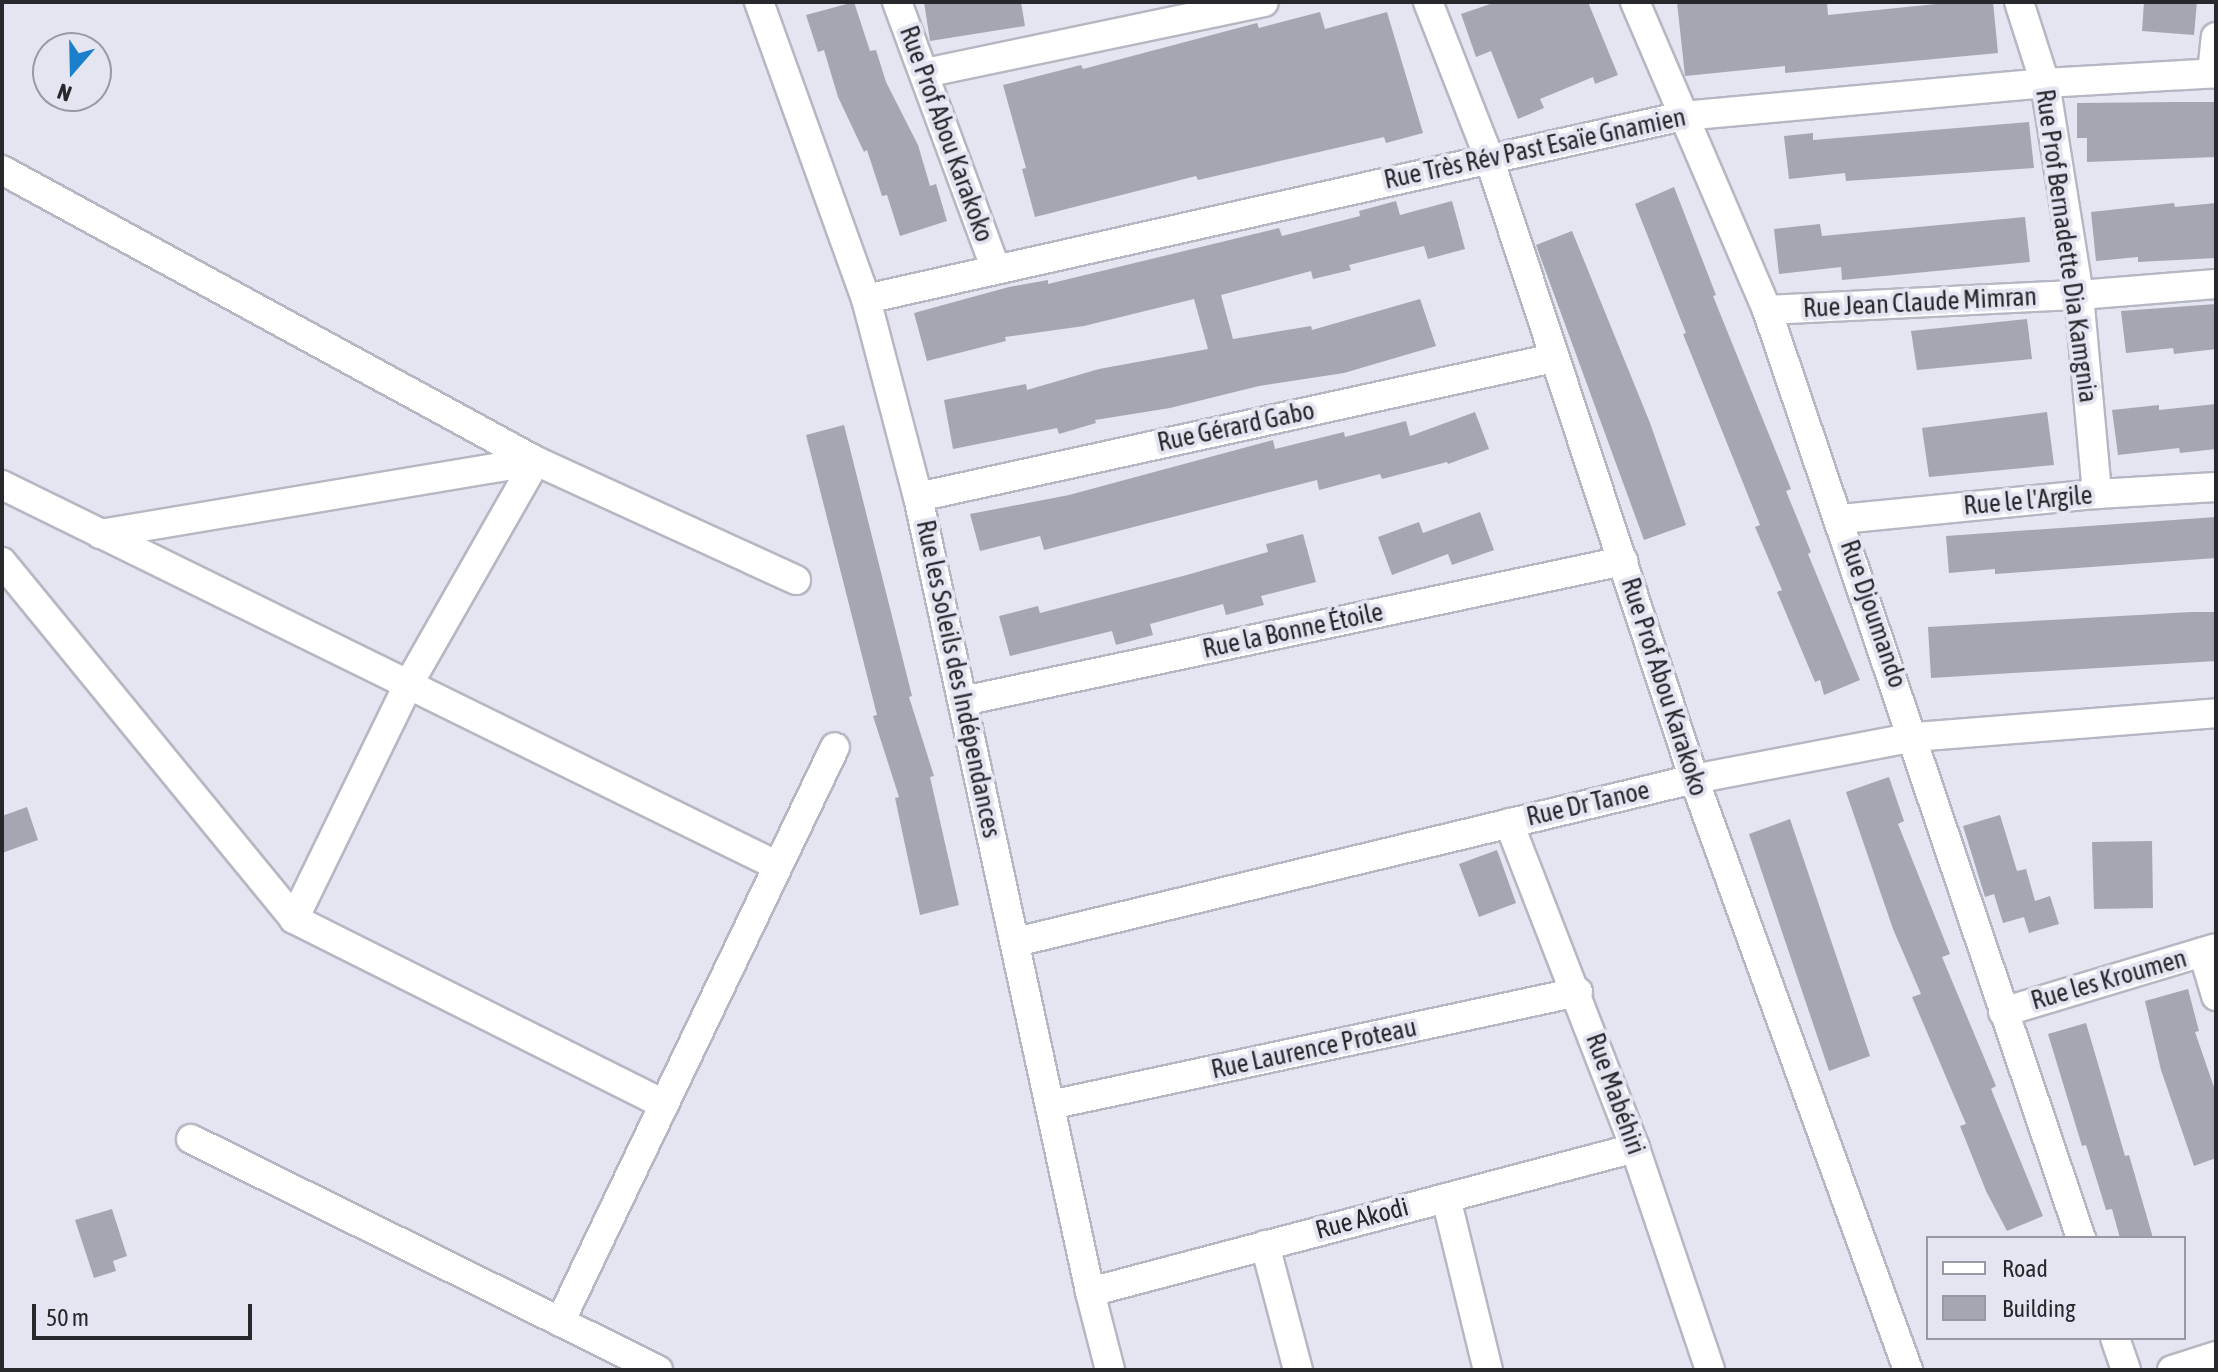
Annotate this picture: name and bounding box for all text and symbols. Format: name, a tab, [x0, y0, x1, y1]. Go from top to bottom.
street label: Rue Prof Abou Karakoko	[892, 22, 1000, 246]
north arrow	[32, 32, 112, 112]
text: N	[54, 78, 75, 107]
street label: Rue Prof Bernadette Dia Kamgnia	[2029, 87, 2103, 405]
street label: Rue Très Rév Past Esaïe Gnamien	[1381, 102, 1689, 196]
street label: Rue Jean Claude Mimran	[1802, 281, 2038, 325]
street label: Rue Gérard Gabo	[1155, 395, 1317, 459]
street label: Rue le l'Argile	[1962, 480, 2094, 522]
street label: Rue les Soleils des Indépendances	[909, 517, 1007, 841]
street label: Rue Djoumando	[1833, 536, 1913, 692]
street label: Rue Prof Abou Karakoko	[1614, 574, 1714, 800]
street label: Rue la Bonne Étoile	[1200, 597, 1386, 665]
street label: Rue Dr Tanoe	[1524, 775, 1652, 833]
street label: Rue les Kroumen	[2028, 943, 2190, 1017]
street label: Rue Laurence Proteau	[1209, 1012, 1419, 1086]
street label: Rue Mabéhiri	[1579, 1029, 1651, 1159]
street label: Rue Akodi	[1312, 1192, 1412, 1246]
legend	[1926, 1236, 2186, 1340]
text: Road	[2002, 1255, 2048, 1282]
scale bar	[36, 1288, 256, 1338]
text: Building	[2002, 1295, 2075, 1322]
text: 50 m	[46, 1304, 89, 1331]

